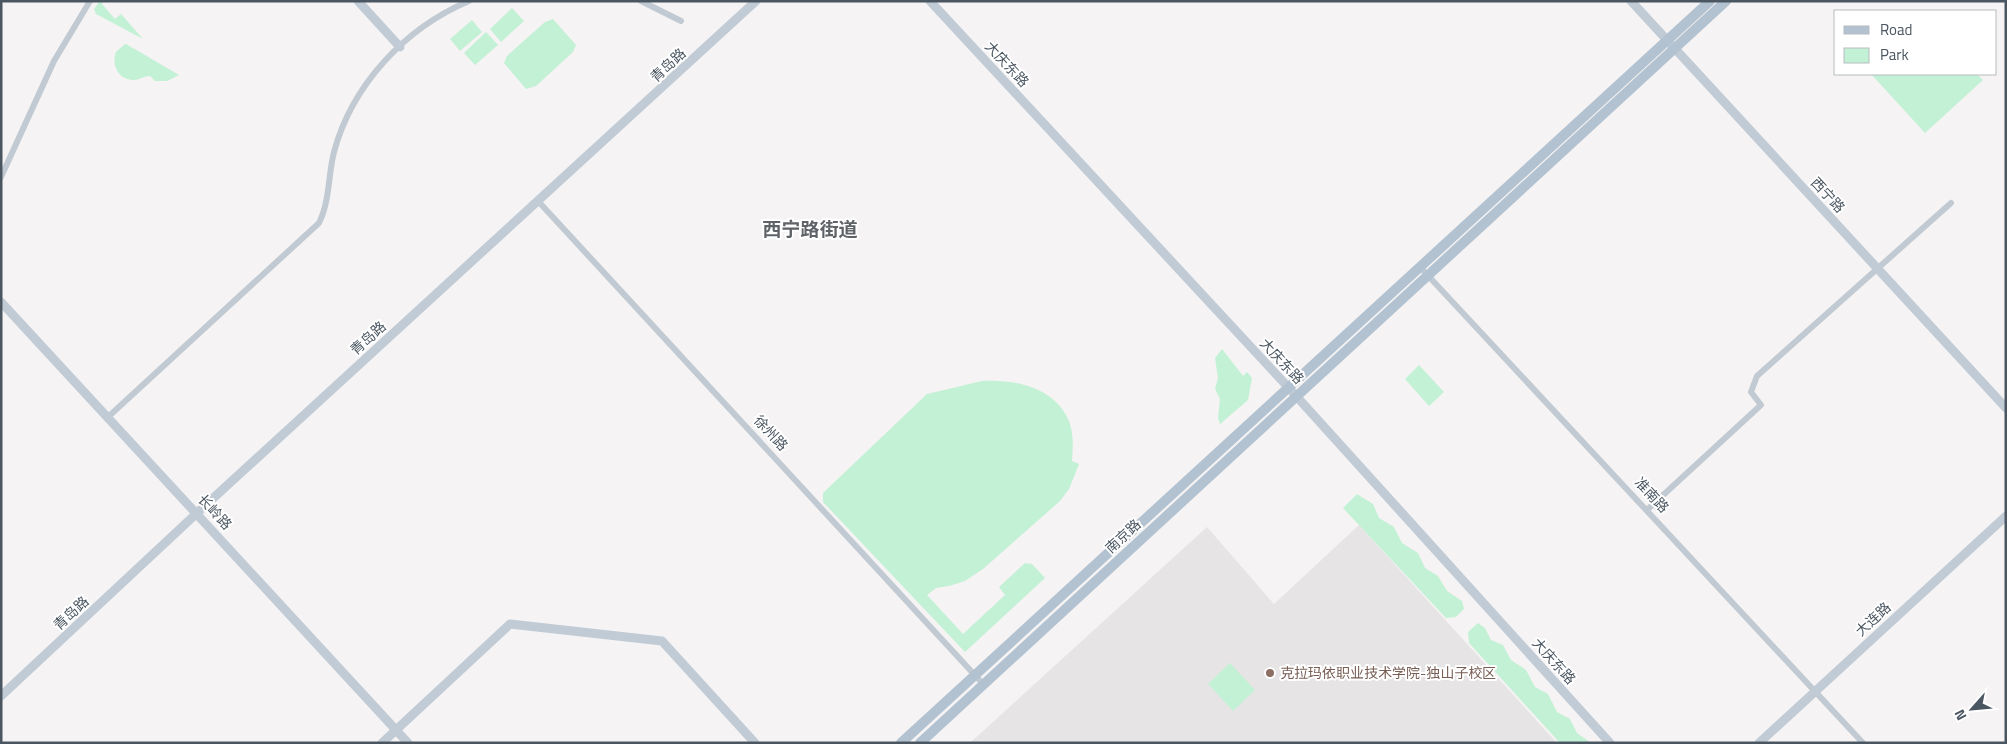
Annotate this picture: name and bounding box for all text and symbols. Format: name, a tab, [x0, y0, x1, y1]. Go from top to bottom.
legend	[1834, 10, 1997, 75]
text: Road	[1880, 18, 1912, 41]
street label: 大庆东路	[981, 36, 1034, 91]
street label: 青岛路	[645, 43, 690, 87]
text: Park	[1880, 43, 1909, 66]
street label: 西宁路	[1806, 172, 1850, 217]
district label: 西宁路街道	[762, 214, 858, 243]
street label: 青岛路	[345, 316, 390, 359]
street label: 大庆东路	[1256, 333, 1309, 388]
street label: 徐州路	[749, 410, 793, 455]
street label: 准南路	[1630, 472, 1674, 517]
street label: 长岭路	[193, 489, 237, 534]
street label: 南京路	[1100, 514, 1145, 558]
street label: 青岛路	[48, 591, 93, 635]
street label: 大连路	[1850, 597, 1895, 641]
street label: 大庆东路	[1528, 633, 1581, 688]
place label: 克拉玛依职业技术学院-独山子校区	[1280, 662, 1496, 683]
marker: 克拉玛依职业技术学院-独山子校区	[1264, 667, 1276, 679]
north arrow	[1947, 684, 1997, 734]
text: N	[1948, 706, 1972, 724]

